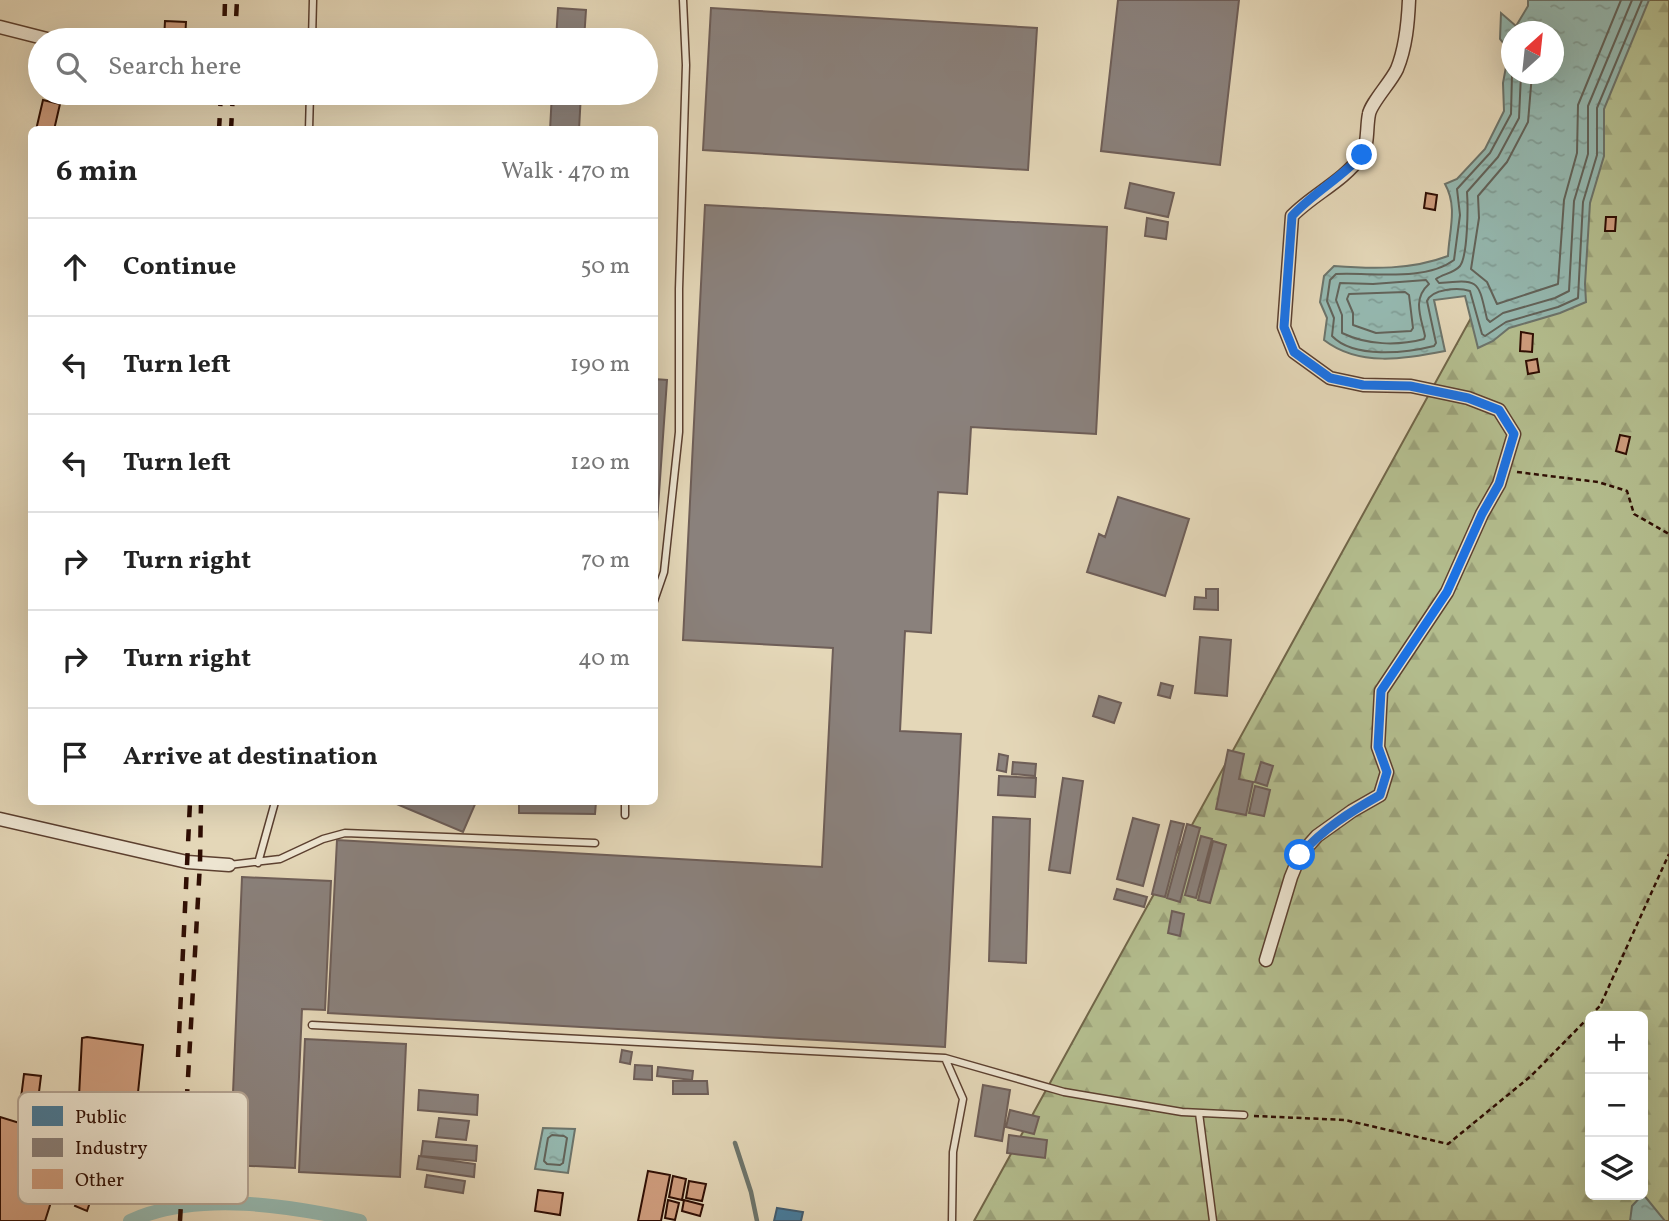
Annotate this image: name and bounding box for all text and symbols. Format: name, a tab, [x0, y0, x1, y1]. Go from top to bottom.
north arrow	[1501, 21, 1564, 84]
search box	[28, 28, 658, 105]
icon: search	[52, 48, 90, 86]
text: Search here	[108, 49, 241, 85]
route end	[1346, 139, 1377, 170]
text: 6 min	[56, 151, 138, 193]
text: Walk · 470 m	[501, 156, 630, 188]
icon: ahead	[56, 248, 94, 286]
text: Continue	[123, 249, 236, 285]
text: 50 m	[581, 251, 630, 283]
icon: left	[56, 346, 94, 384]
text: Turn left	[123, 347, 231, 383]
text: 190 m	[570, 349, 630, 381]
icon: left	[56, 444, 94, 482]
text: Turn left	[123, 445, 231, 481]
text: 120 m	[570, 447, 630, 479]
icon: right	[56, 542, 94, 580]
text: Turn right	[123, 543, 251, 579]
text: 70 m	[581, 545, 630, 577]
icon: right	[56, 640, 94, 678]
text: Turn right	[123, 641, 251, 677]
text: 40 m	[578, 643, 630, 675]
icon: arrive	[56, 738, 94, 776]
text: Arrive at destination	[123, 739, 378, 775]
route start	[1284, 839, 1315, 870]
map controls	[1585, 1011, 1648, 1200]
button: +	[1585, 1011, 1648, 1074]
button: −	[1585, 1074, 1648, 1137]
legend	[18, 1092, 248, 1204]
text: Public	[75, 1105, 127, 1131]
text: Industry	[75, 1136, 148, 1162]
button: layers	[1585, 1137, 1648, 1200]
text: Other	[75, 1168, 124, 1194]

